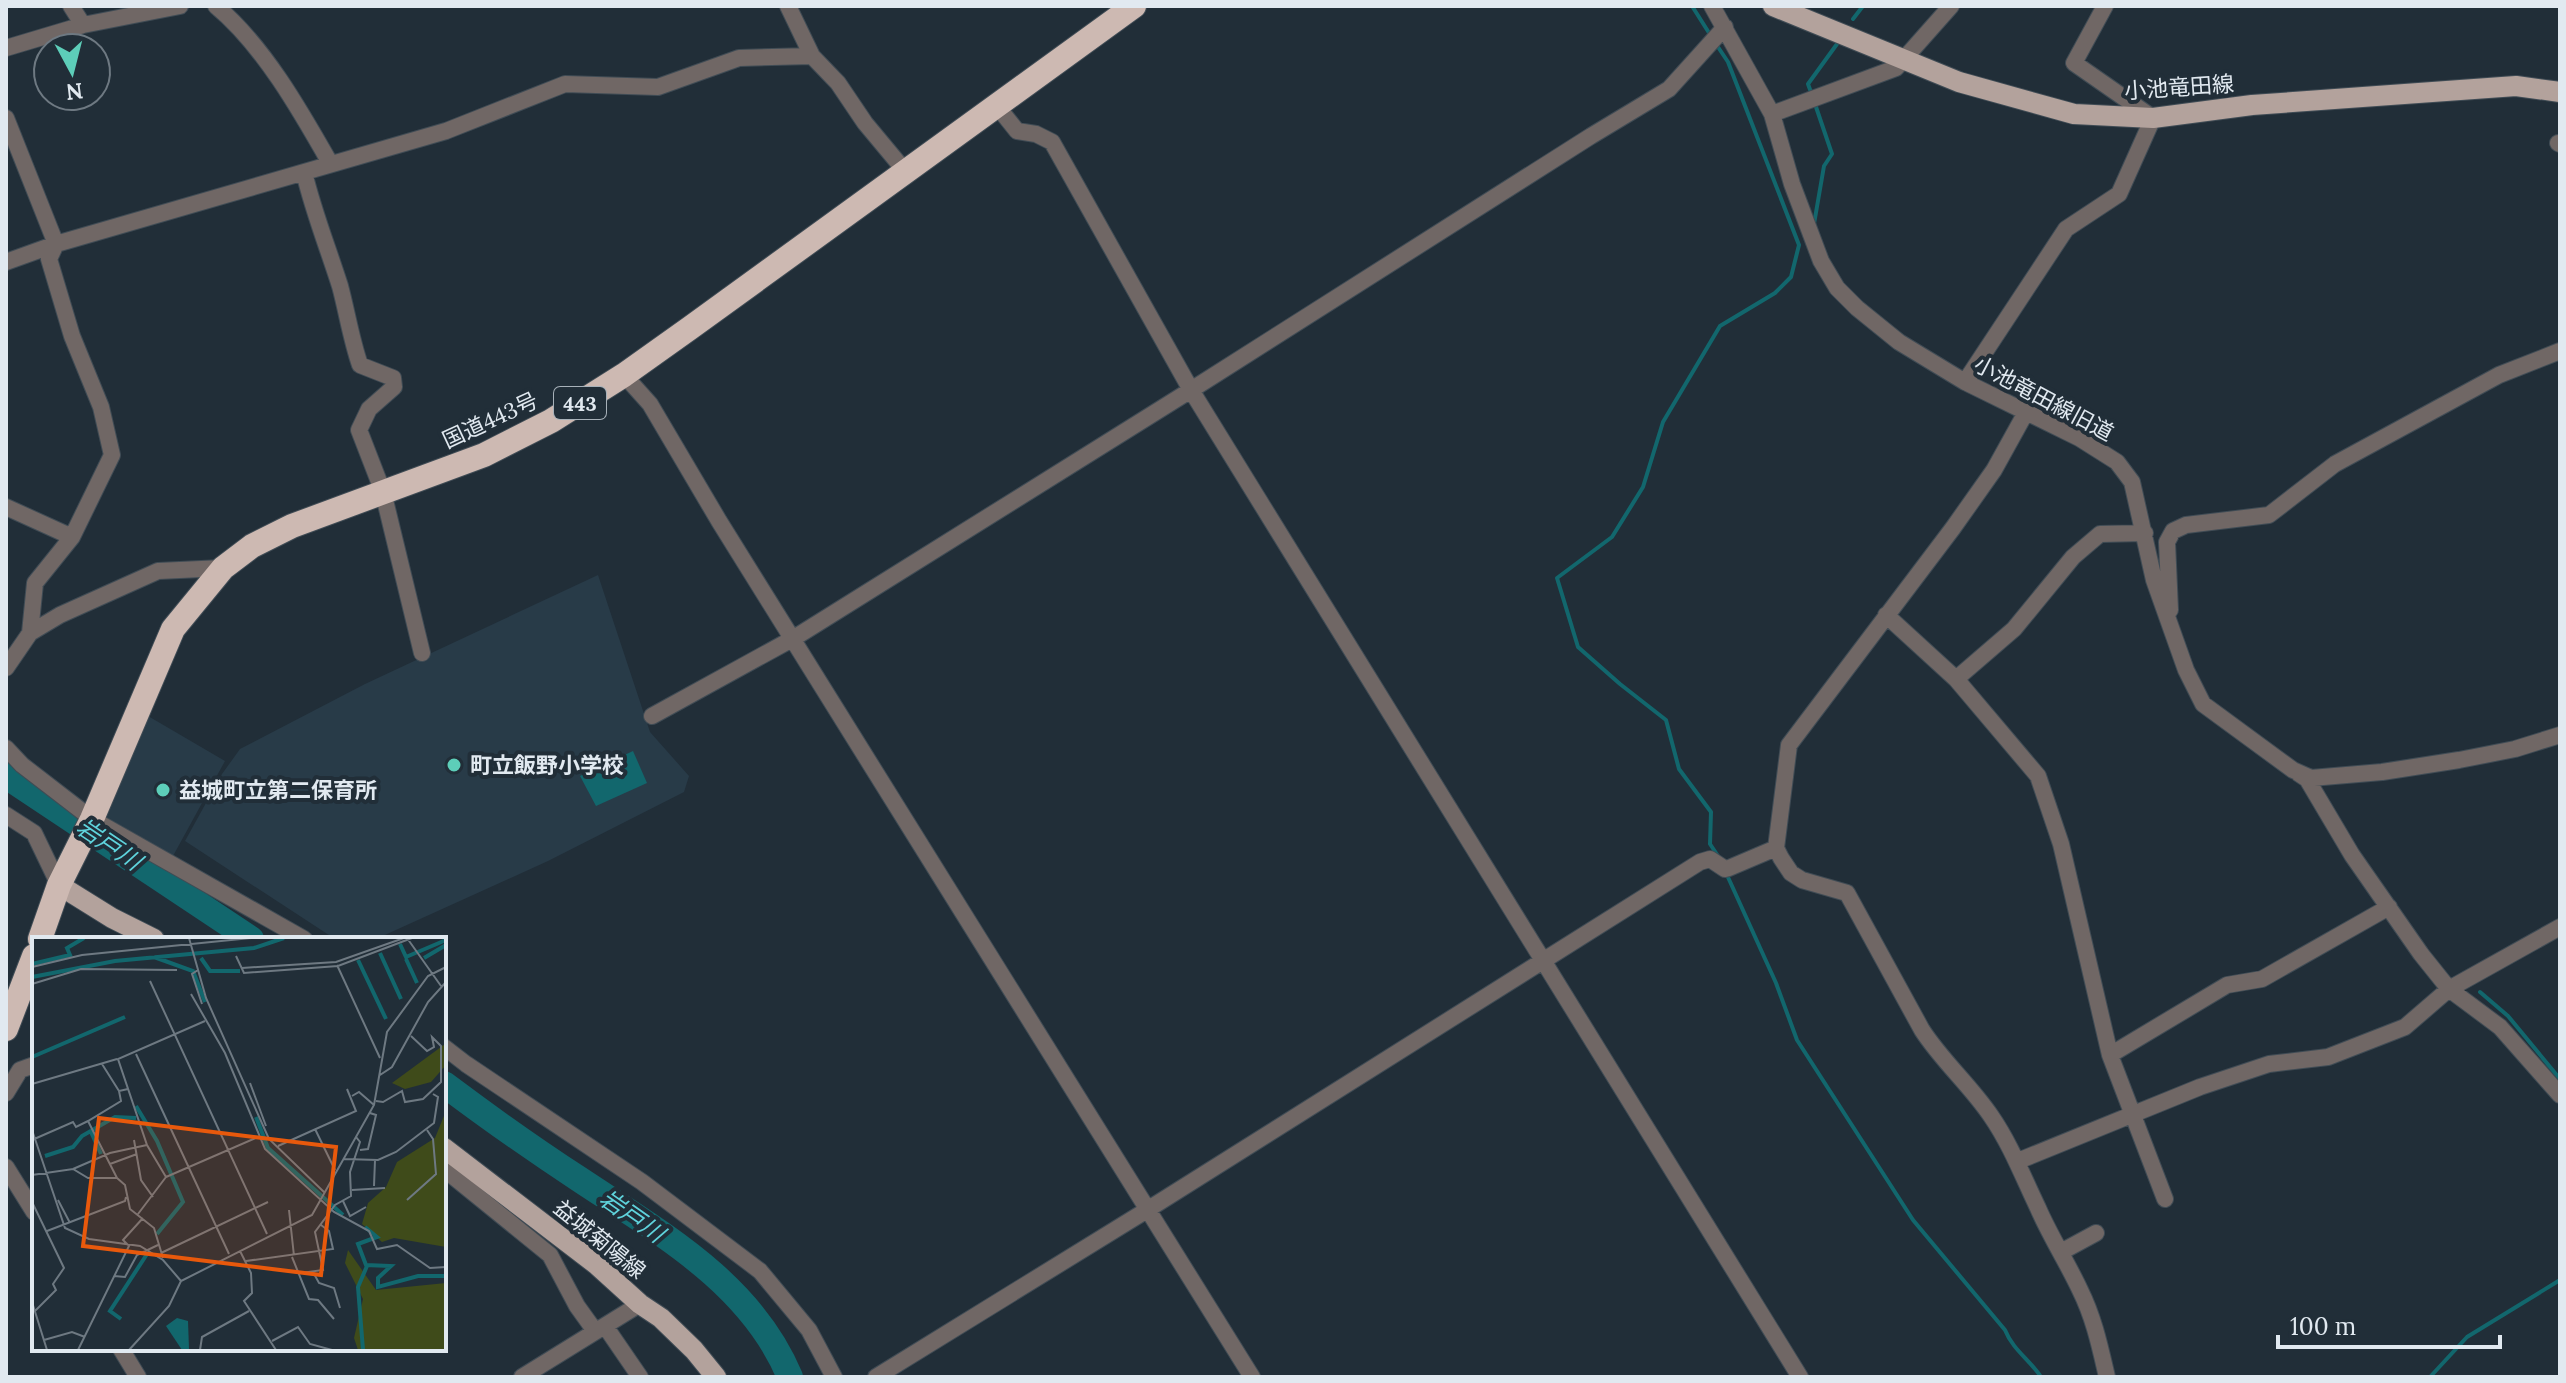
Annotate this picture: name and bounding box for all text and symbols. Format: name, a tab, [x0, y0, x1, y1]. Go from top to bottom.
north arrow	[32, 32, 112, 112]
street label: 小池竜田線	[2123, 69, 2235, 105]
text: N	[64, 77, 85, 107]
street label: 小池竜田線旧道	[1969, 349, 2119, 447]
street label: 国道443号	[438, 386, 542, 454]
road number: 443	[554, 387, 606, 419]
place label: 町立飯野小学校	[470, 751, 624, 779]
marker: 町立飯野小学校	[445, 756, 463, 774]
place label: 益城町立第二保育所	[179, 776, 377, 804]
marker: 益城町立第二保育所	[154, 781, 172, 799]
water label: 岩戸川	[70, 811, 150, 879]
inset map	[32, 937, 446, 1351]
water label: 岩戸川	[594, 1183, 673, 1251]
street label: 益城菊陽線	[548, 1194, 652, 1284]
scale bar	[2278, 1299, 2500, 1349]
text: 100 m	[2290, 1311, 2356, 1342]

